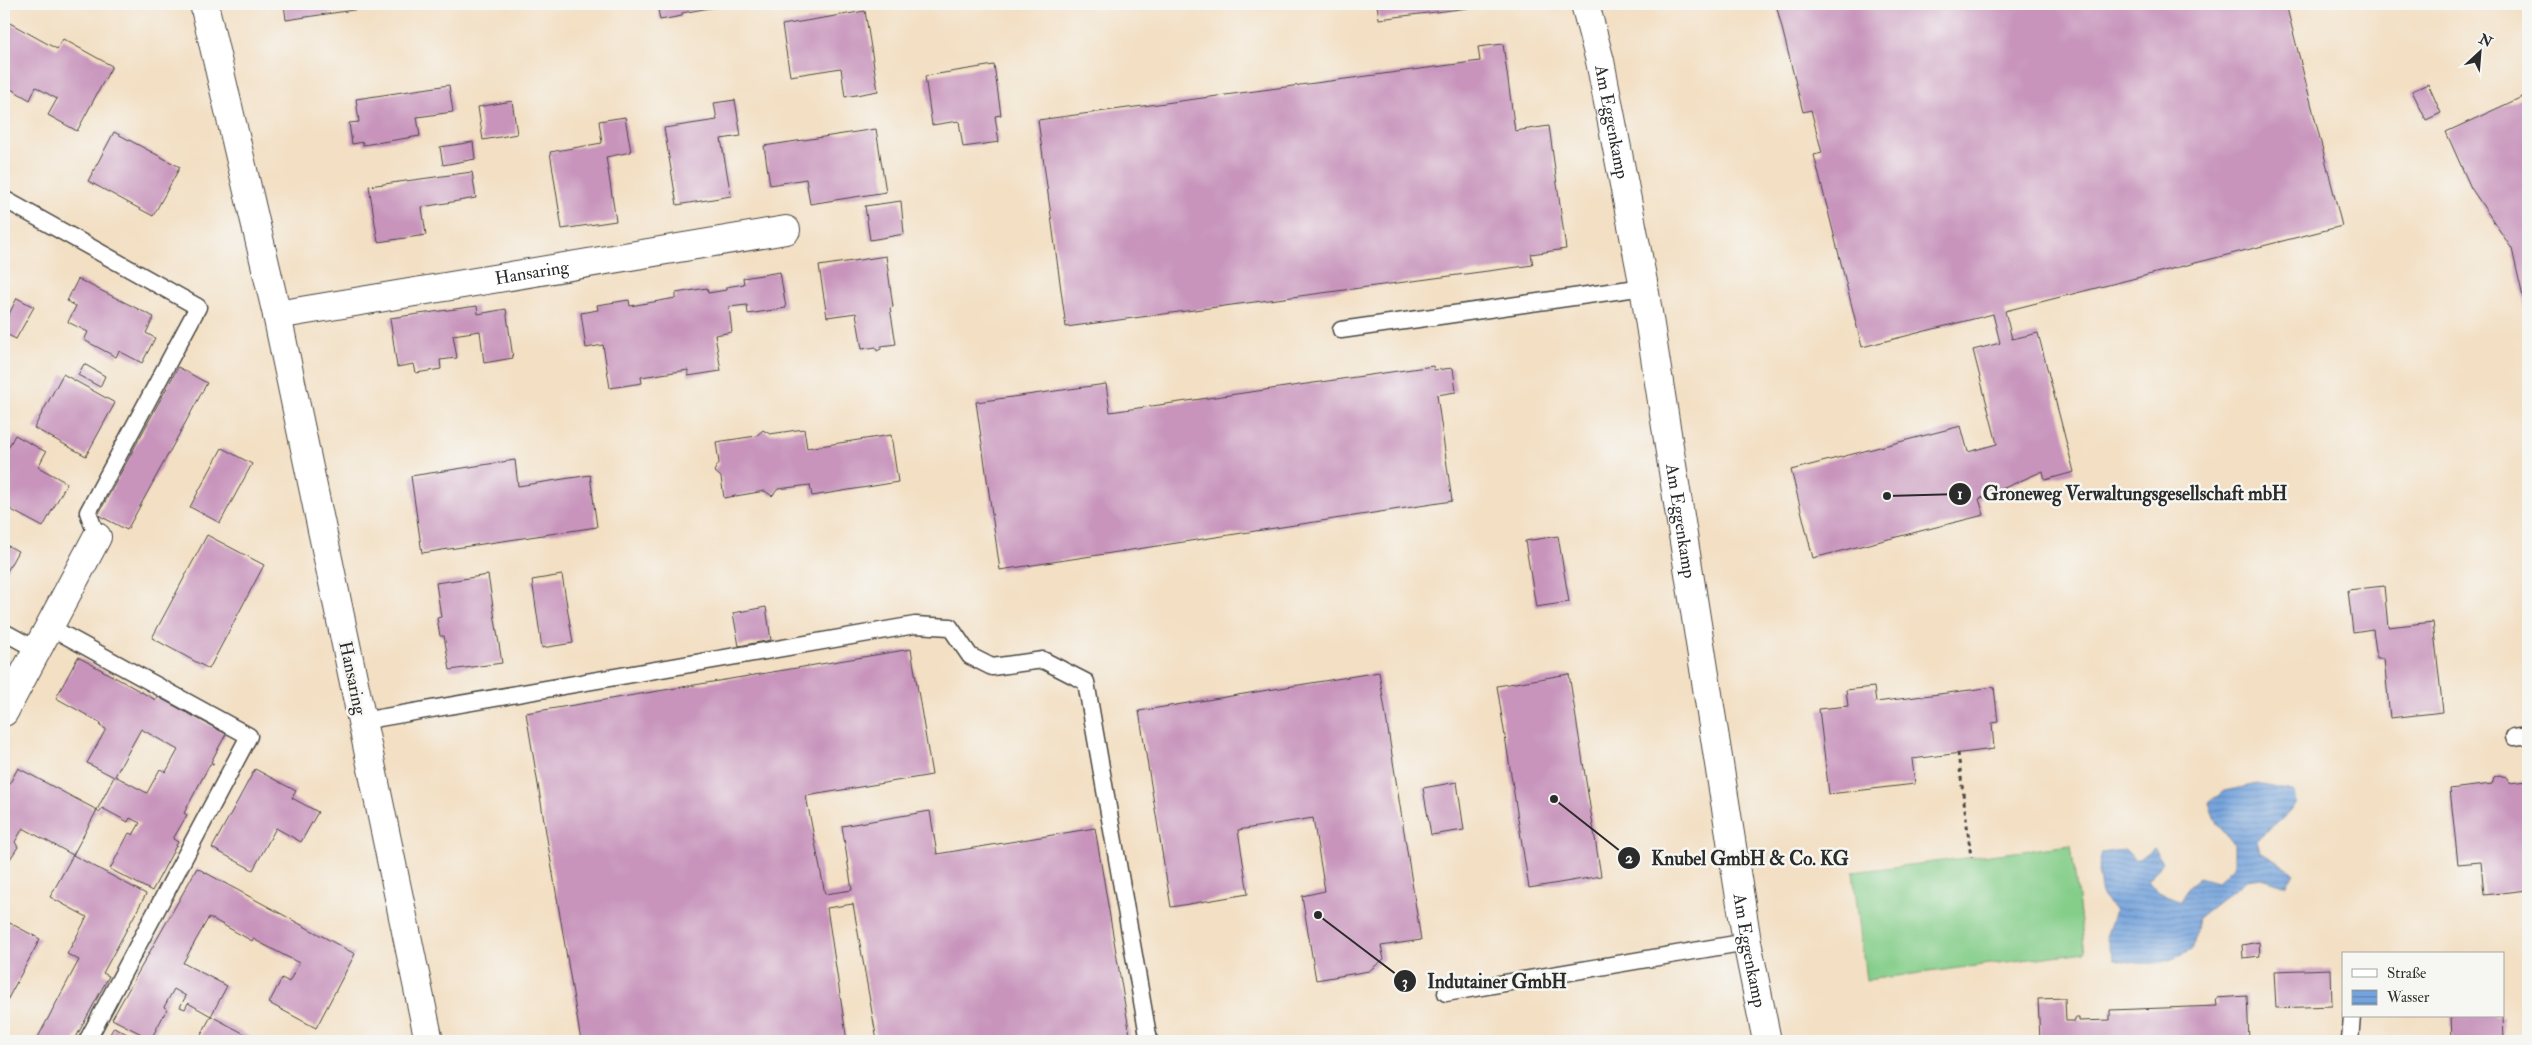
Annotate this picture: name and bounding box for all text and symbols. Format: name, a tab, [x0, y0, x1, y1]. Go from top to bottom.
north arrow	[2454, 28, 2504, 78]
text: N	[2475, 30, 2495, 51]
street label: Am Eggenkamp	[1589, 62, 1634, 181]
street label: Hansaring	[493, 255, 572, 290]
street label: Am Eggenkamp	[1660, 461, 1701, 580]
callout: Groneweg Verwaltungsgesellschaft mbH	[1947, 477, 2297, 511]
text: Groneweg Verwaltungsgesellschaft mbH	[1983, 482, 2288, 507]
text: 1	[1957, 485, 1963, 504]
street label: Hansaring	[334, 639, 372, 718]
callout: Knubel GmbH & Co. KG	[1616, 841, 1858, 875]
text: Knubel GmbH & Co. KG	[1651, 847, 1849, 871]
text: 2	[1625, 849, 1633, 868]
street label: Am Eggenkamp	[1727, 891, 1771, 1010]
legend	[2342, 952, 2504, 1018]
callout: Indutainer GmbH	[1392, 964, 1577, 998]
text: Straße	[2387, 964, 2426, 983]
text: Indutainer GmbH	[1427, 970, 1567, 994]
text: 3	[1402, 973, 1408, 992]
text: Wasser	[2386, 988, 2430, 1007]

